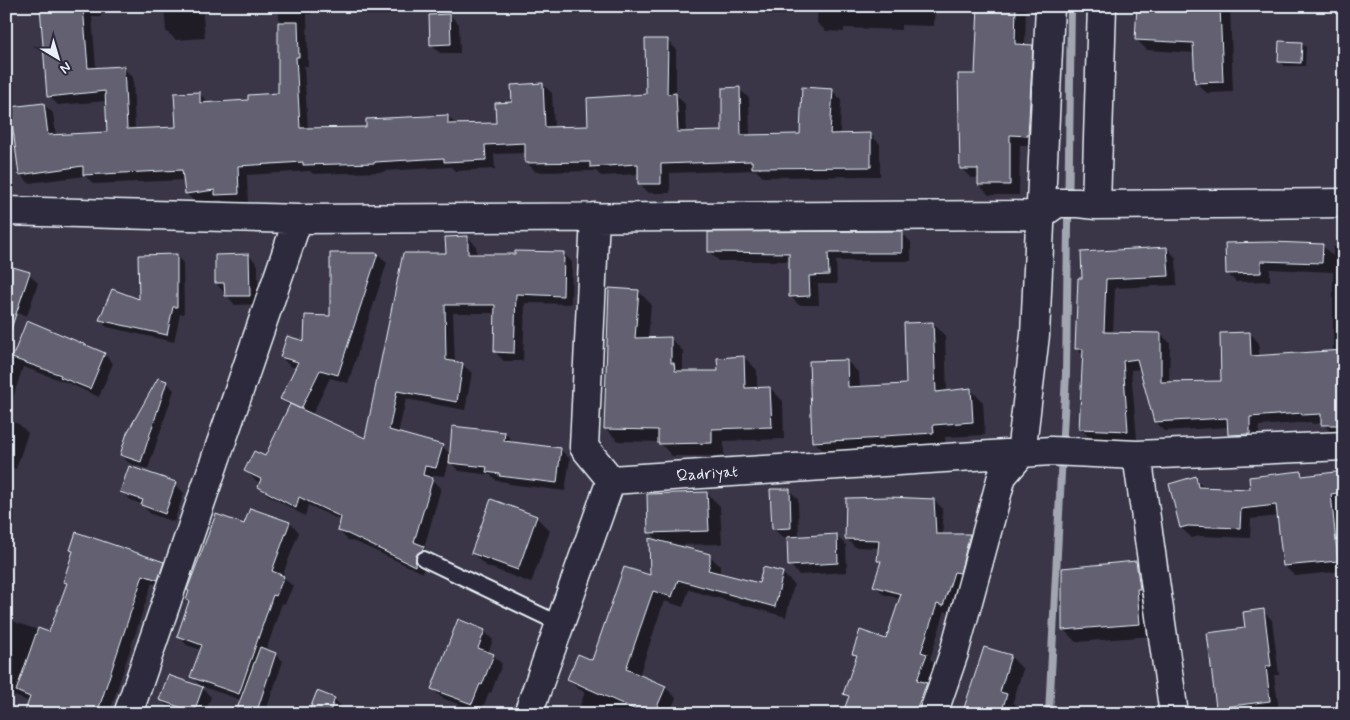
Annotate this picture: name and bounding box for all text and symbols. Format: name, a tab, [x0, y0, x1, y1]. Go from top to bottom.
north arrow	[32, 32, 82, 82]
text: N	[56, 57, 75, 77]
street label: Qadriyat	[675, 461, 739, 487]

